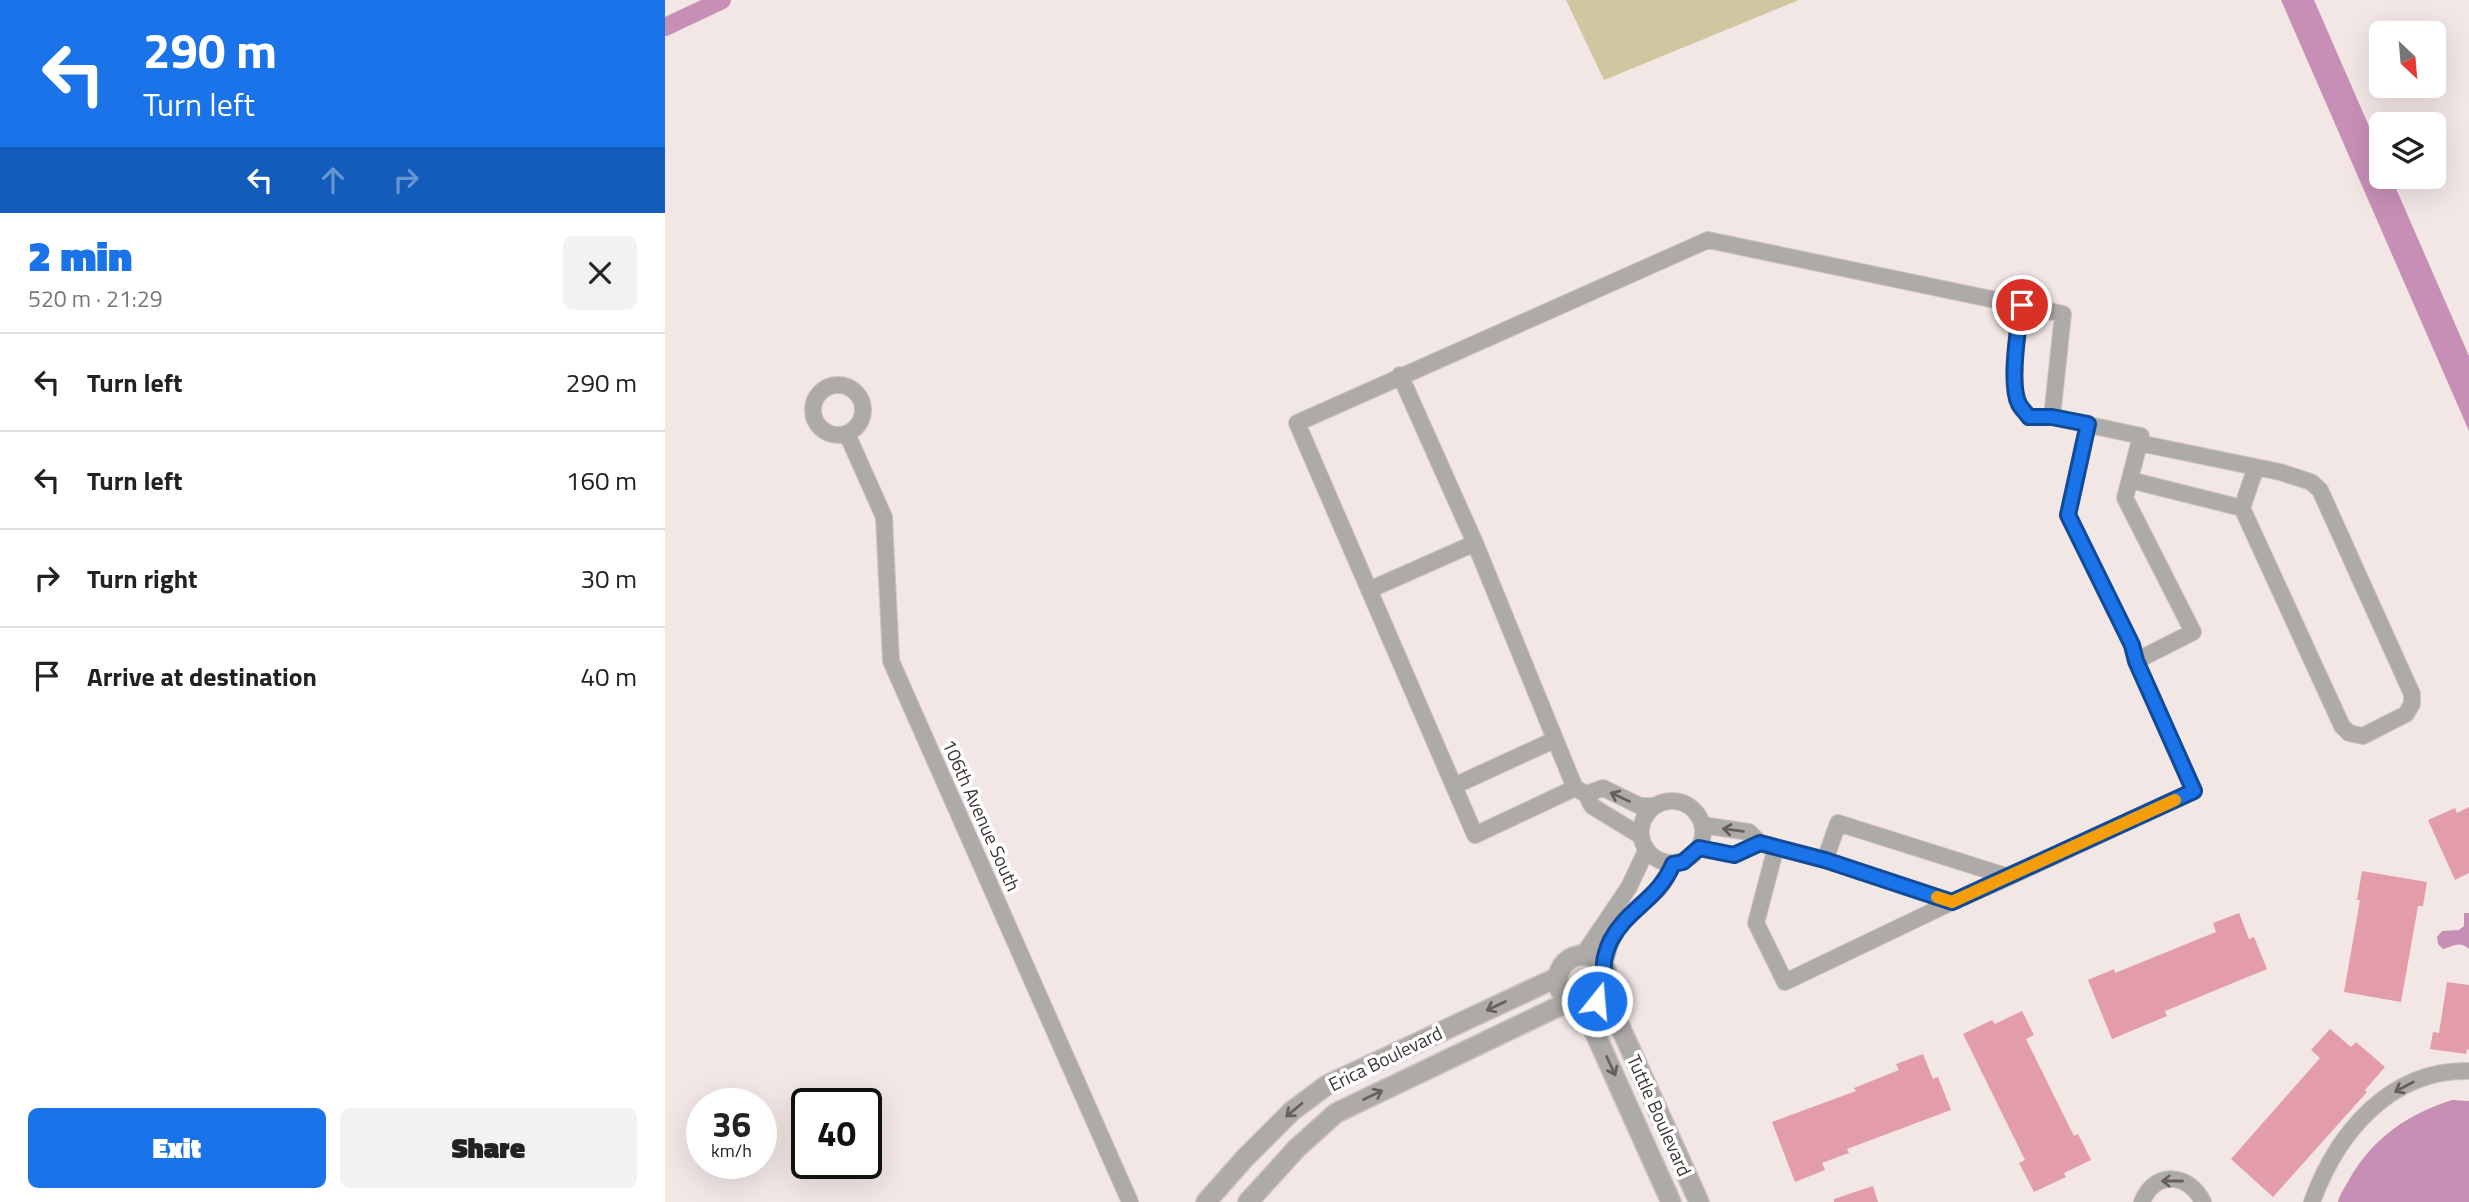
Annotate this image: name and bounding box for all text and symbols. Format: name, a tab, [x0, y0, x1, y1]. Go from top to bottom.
text: 290 m	[143, 12, 277, 87]
north arrow	[2369, 21, 2447, 98]
map controls	[2369, 21, 2446, 189]
icon: left	[28, 28, 119, 119]
text: Turn left	[143, 80, 255, 128]
button: layers	[2369, 112, 2446, 189]
icon: left	[241, 161, 279, 199]
icon: ahead	[314, 161, 352, 199]
icon: right	[387, 161, 425, 199]
text: 2 min	[28, 223, 132, 287]
button: close	[563, 236, 637, 310]
pin	[1992, 275, 2052, 335]
text: 520 m · 21:29	[28, 281, 163, 316]
icon: arrive	[2003, 286, 2041, 324]
icon: left	[28, 363, 66, 401]
text: Turn left	[87, 363, 182, 402]
text: 290 m	[566, 363, 637, 402]
icon: left	[28, 461, 66, 499]
text: Turn left	[87, 461, 182, 500]
text: 160 m	[566, 461, 637, 500]
icon: right	[28, 559, 66, 597]
text: Turn right	[87, 559, 198, 598]
text: 30 m	[580, 559, 637, 598]
icon: arrive	[28, 657, 66, 695]
text: Arrive at destination	[87, 657, 317, 696]
text: 40 m	[580, 657, 637, 696]
street label: 106th Avenue South	[935, 734, 1029, 896]
one-way arrow	[1610, 789, 1631, 803]
one-way arrow	[1723, 823, 1745, 836]
position arrow	[1560, 964, 1634, 1038]
one-way arrow	[1486, 1000, 1507, 1013]
street label: Erica Boulevard	[1323, 1018, 1447, 1098]
street label: Tuttle Boulevard	[1620, 1050, 1700, 1180]
one-way arrow	[1604, 1055, 1618, 1076]
one-way arrow	[2394, 1080, 2415, 1094]
speed limit sign: 40	[791, 1088, 882, 1179]
one-way arrow	[1362, 1088, 1383, 1101]
text: 36	[712, 1097, 751, 1151]
one-way arrow	[1286, 1102, 1304, 1118]
button: Exit	[28, 1108, 326, 1188]
button: Share	[340, 1108, 637, 1188]
text: km/h	[711, 1137, 752, 1164]
one-way arrow	[2161, 1174, 2184, 1188]

